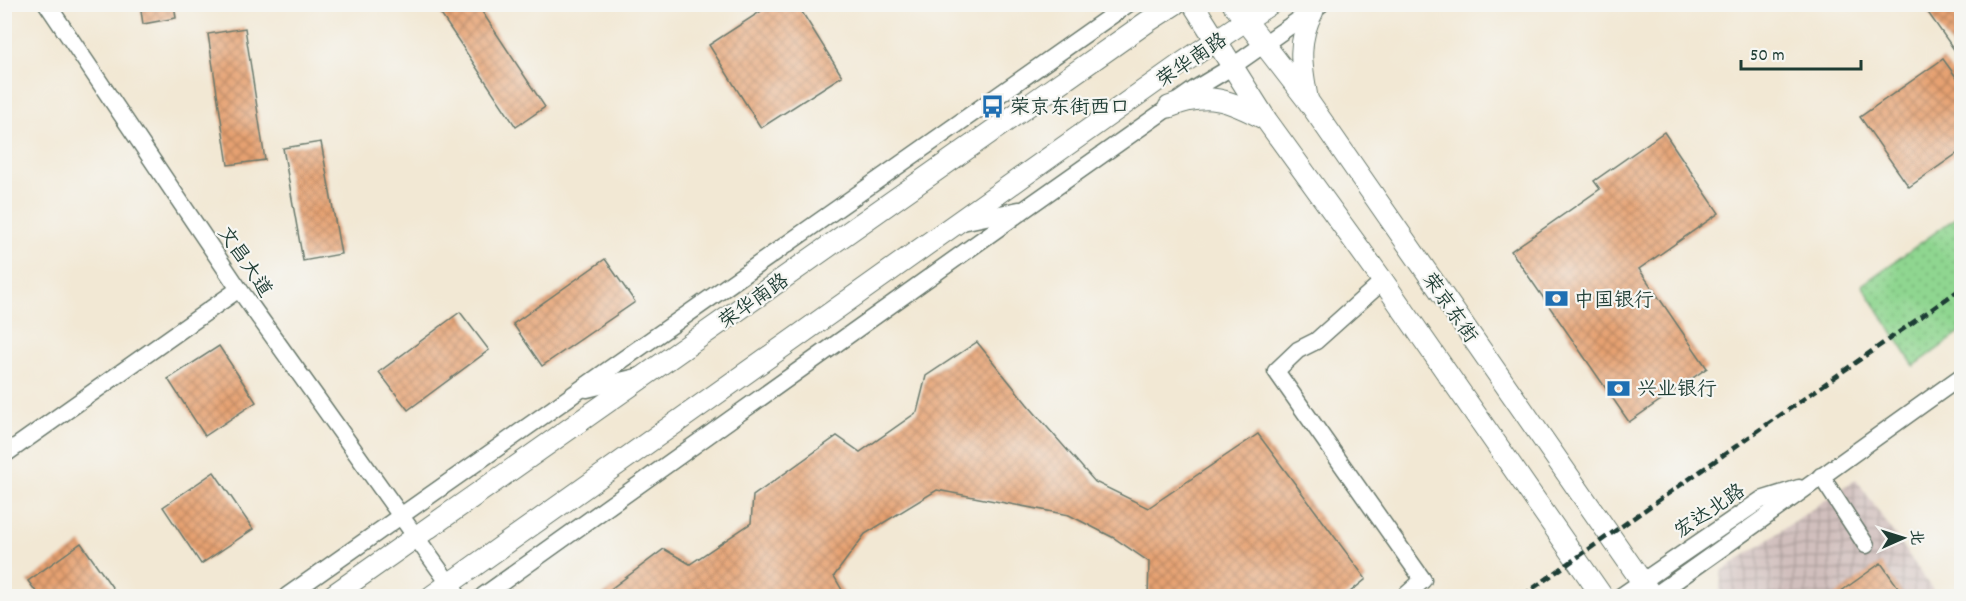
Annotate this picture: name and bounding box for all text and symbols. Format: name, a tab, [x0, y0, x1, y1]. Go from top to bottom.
street label: 荣华南路	[1152, 27, 1234, 95]
scale bar	[1741, 33, 1861, 71]
text: 50 m	[1750, 44, 1785, 69]
bus stop icon: 荣京东街西口	[979, 93, 1005, 119]
place label: 荣京东街西口	[1010, 95, 1130, 123]
street label: 文昌大道	[210, 222, 277, 304]
street label: 荣华南路	[714, 267, 796, 337]
street label: 荣京东街	[1414, 268, 1483, 350]
bank icon: 中国银行	[1543, 286, 1569, 312]
place label: 中国银行	[1574, 288, 1654, 316]
bank icon: 兴业银行	[1606, 375, 1632, 401]
place label: 兴业银行	[1637, 377, 1717, 405]
street label: 宏达北路	[1670, 478, 1752, 546]
north arrow	[1873, 508, 1933, 568]
text: 北	[1904, 529, 1927, 546]

